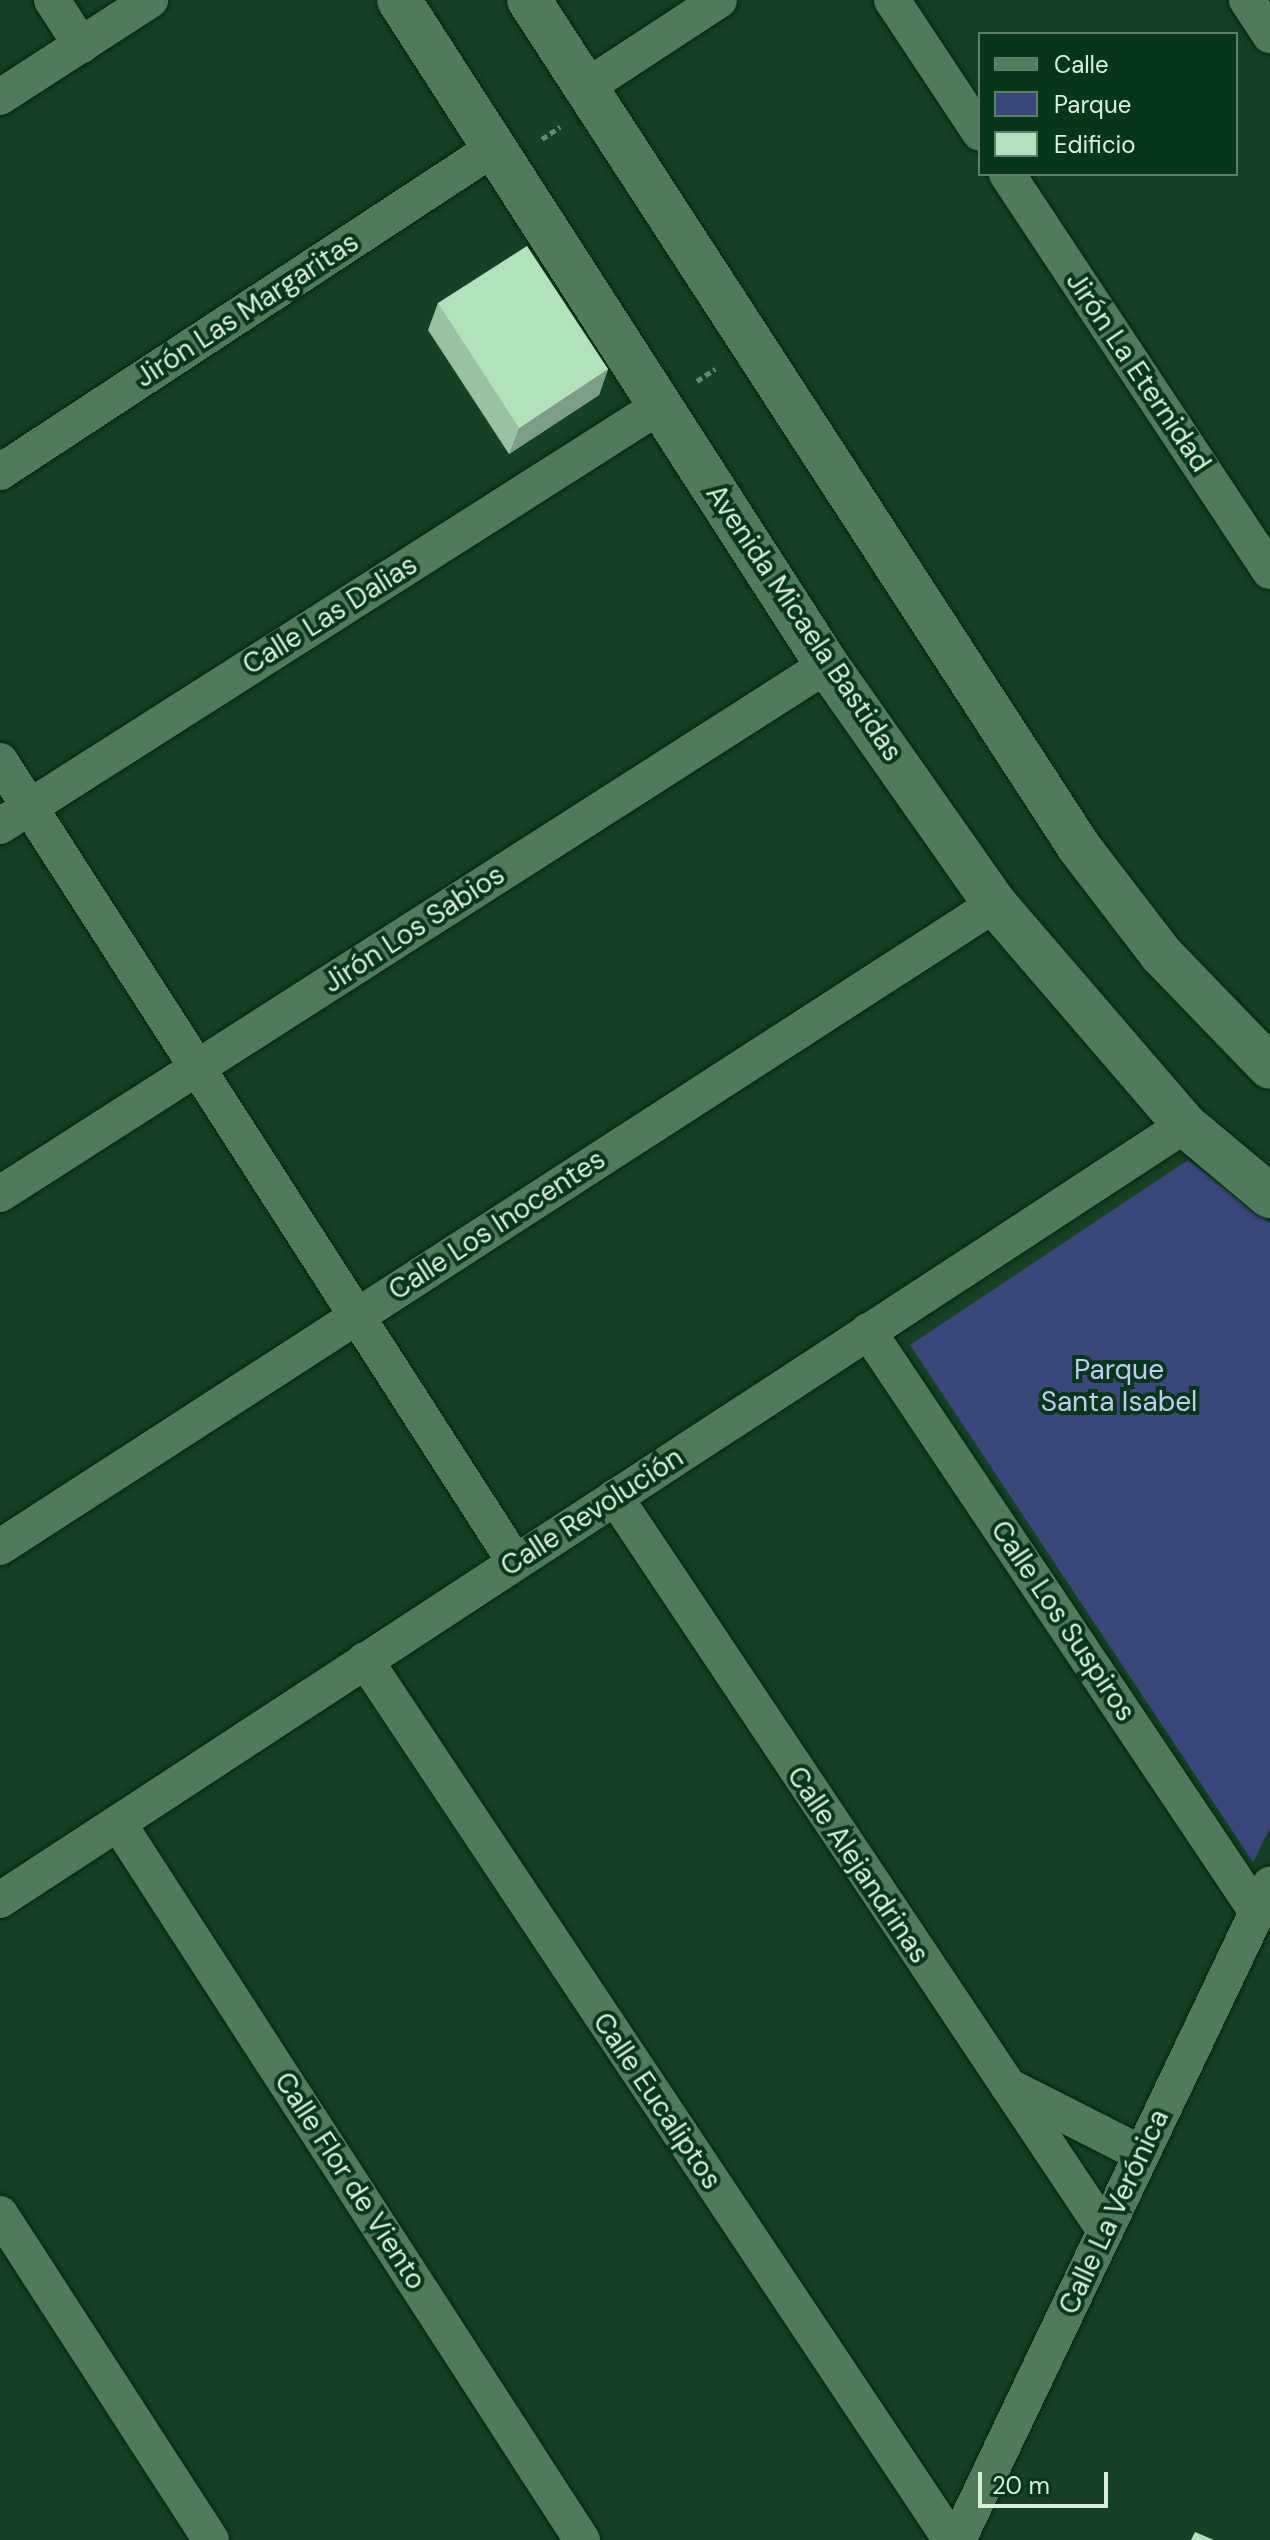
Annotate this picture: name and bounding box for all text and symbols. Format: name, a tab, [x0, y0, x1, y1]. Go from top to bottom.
legend	[978, 32, 1238, 176]
text: Calle	[1054, 49, 1109, 80]
text: Parque	[1054, 89, 1131, 120]
text: Edificio	[1054, 129, 1136, 160]
street label: Jirón Las Margaritas	[129, 225, 365, 395]
street label: Jirón La Eternidad	[1059, 266, 1217, 478]
street label: Avenida Micaela Bastidas	[699, 478, 909, 768]
street label: Calle Las Dalias	[237, 548, 423, 682]
street label: Jirón Los Sabios	[317, 858, 511, 1000]
street label: Calle Los Inocentes	[383, 1143, 611, 1307]
park label: Parque Santa Isabel	[1041, 1353, 1197, 1419]
street label: Calle Revolución	[495, 1441, 689, 1583]
street label: Calle Los Suspiros	[984, 1514, 1142, 1728]
street label: Calle Alejandrinas	[780, 1760, 936, 1970]
street label: Calle Eucaliptos	[586, 2006, 728, 2196]
street label: Calle Flor de Viento	[267, 2066, 433, 2296]
street label: Calle La Verónica	[1052, 2104, 1176, 2320]
scale bar	[982, 2456, 1112, 2506]
text: 20 m	[992, 2470, 1050, 2501]

